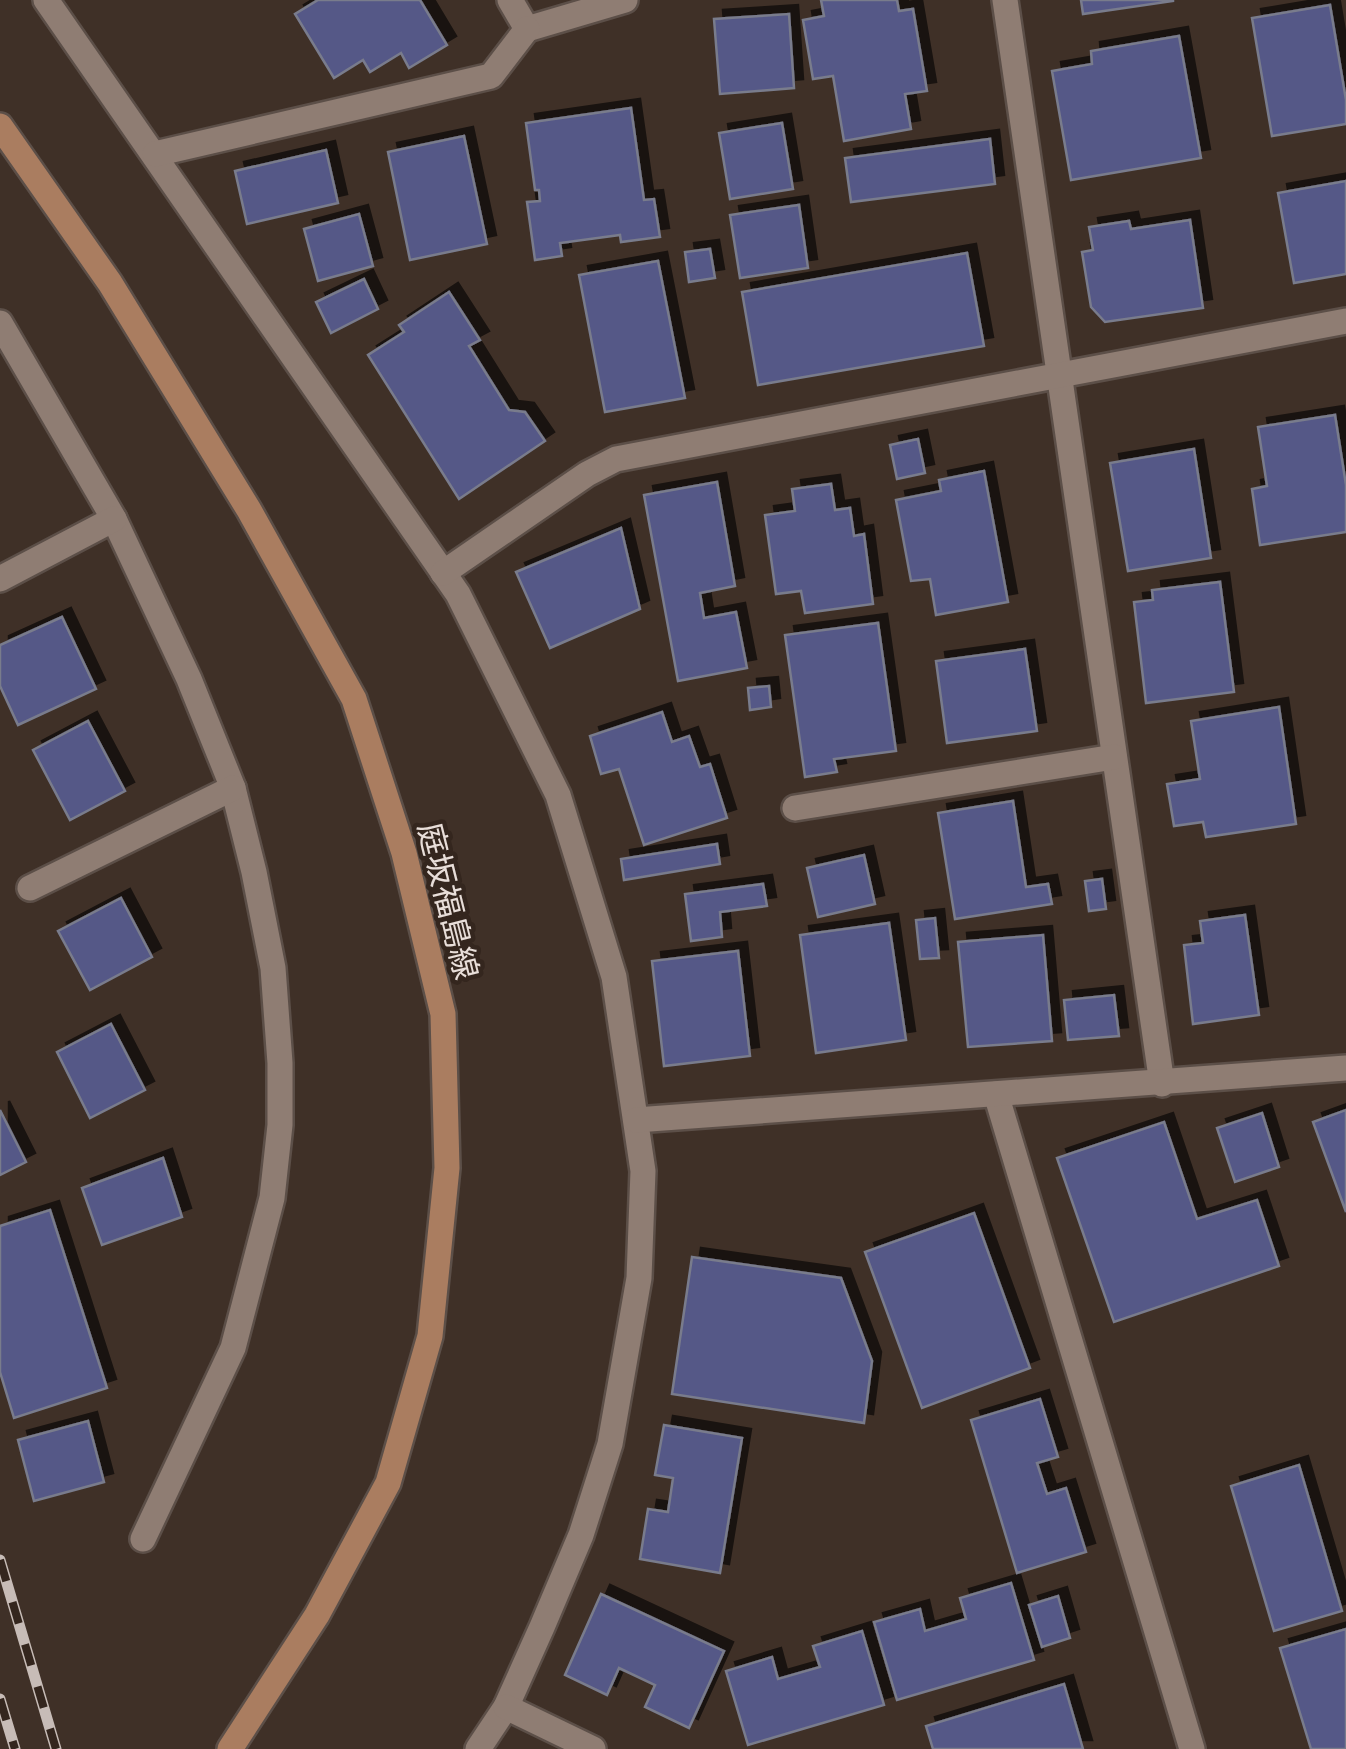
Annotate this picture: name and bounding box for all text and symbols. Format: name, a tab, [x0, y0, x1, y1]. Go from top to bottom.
street label: 庭坂福島線	[410, 819, 486, 983]

